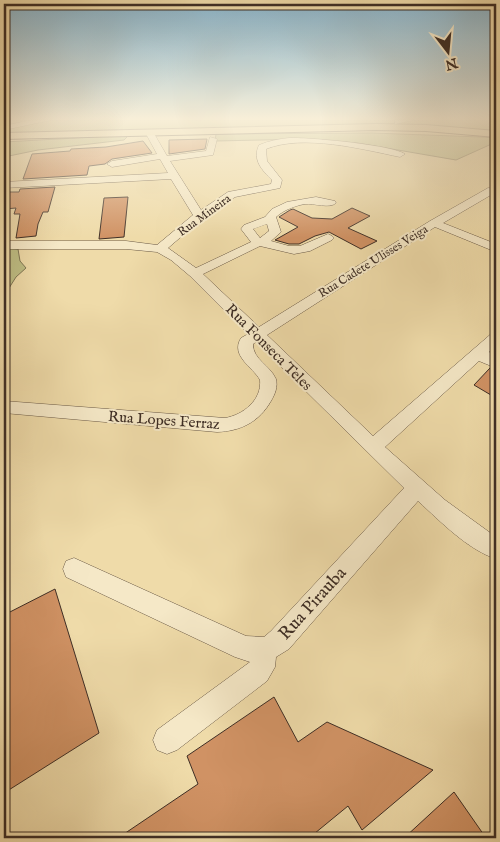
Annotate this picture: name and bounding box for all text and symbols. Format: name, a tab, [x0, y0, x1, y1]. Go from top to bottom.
north arrow	[422, 28, 472, 78]
text: N	[443, 53, 461, 74]
street label: Rua Mineira	[175, 191, 235, 240]
street label: Rua Cadete Ulisses Veiga	[316, 221, 431, 301]
street label: Rua Fonseca Teles	[221, 300, 316, 395]
street label: Rua Lopes Ferraz	[107, 407, 221, 434]
street label: Rua Pirauba	[274, 562, 352, 646]

